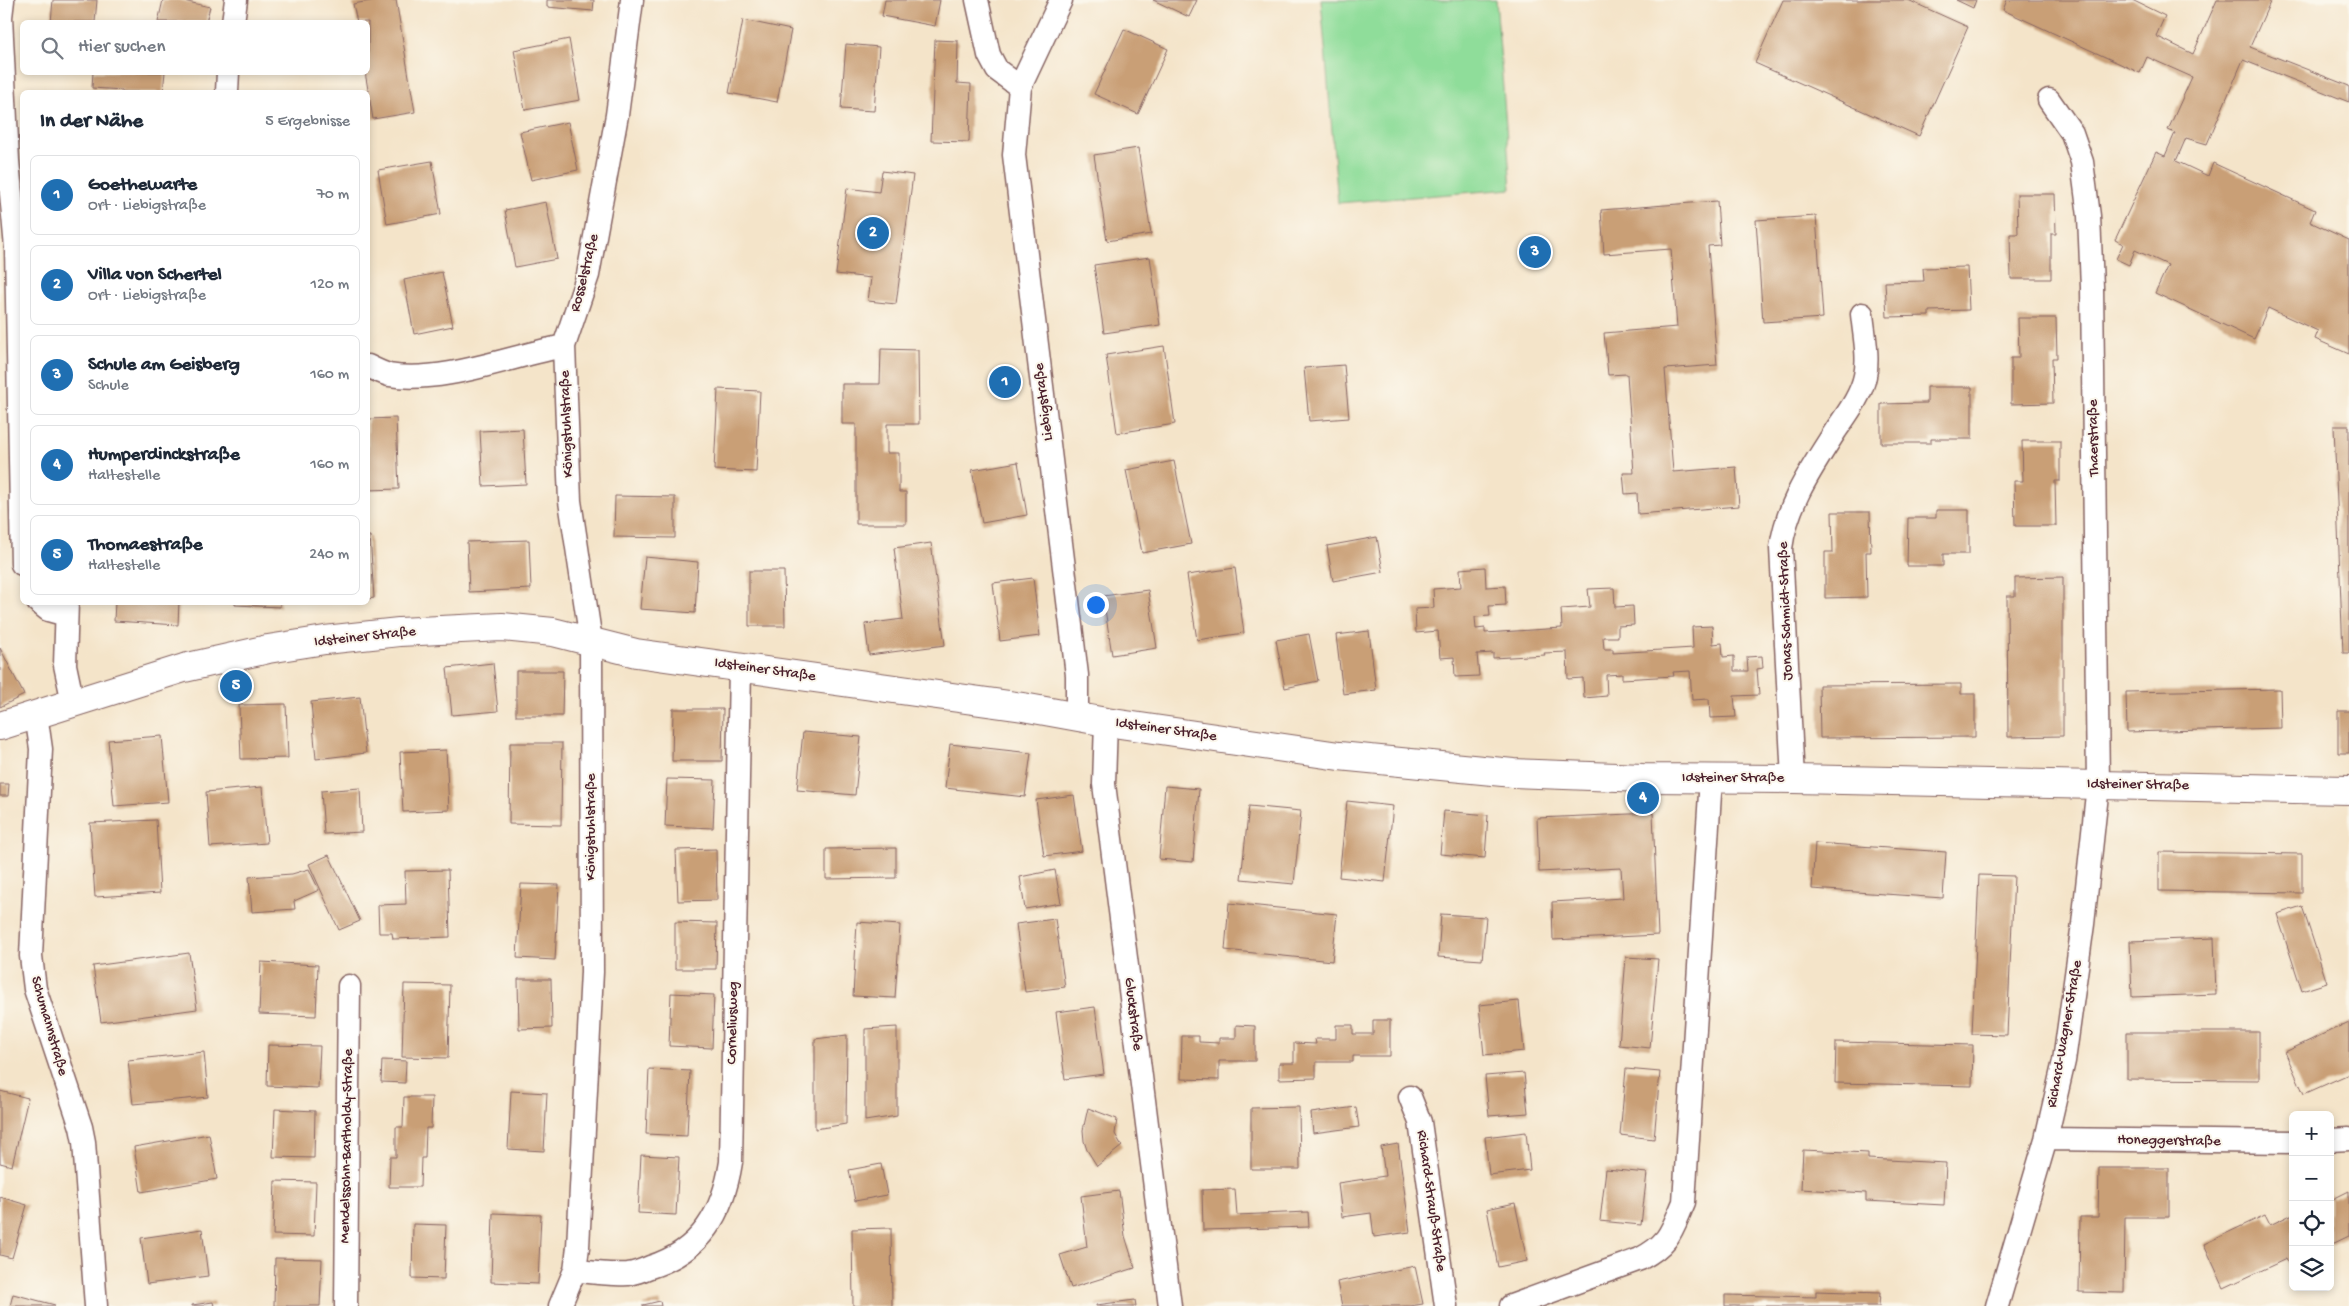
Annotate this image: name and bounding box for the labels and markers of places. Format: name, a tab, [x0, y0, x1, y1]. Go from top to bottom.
pin: 2	[857, 214, 889, 252]
pin: 3	[1519, 233, 1551, 271]
pin: 1	[989, 363, 1021, 401]
pin: 5	[220, 667, 252, 705]
pin: 4	[1627, 779, 1659, 817]

